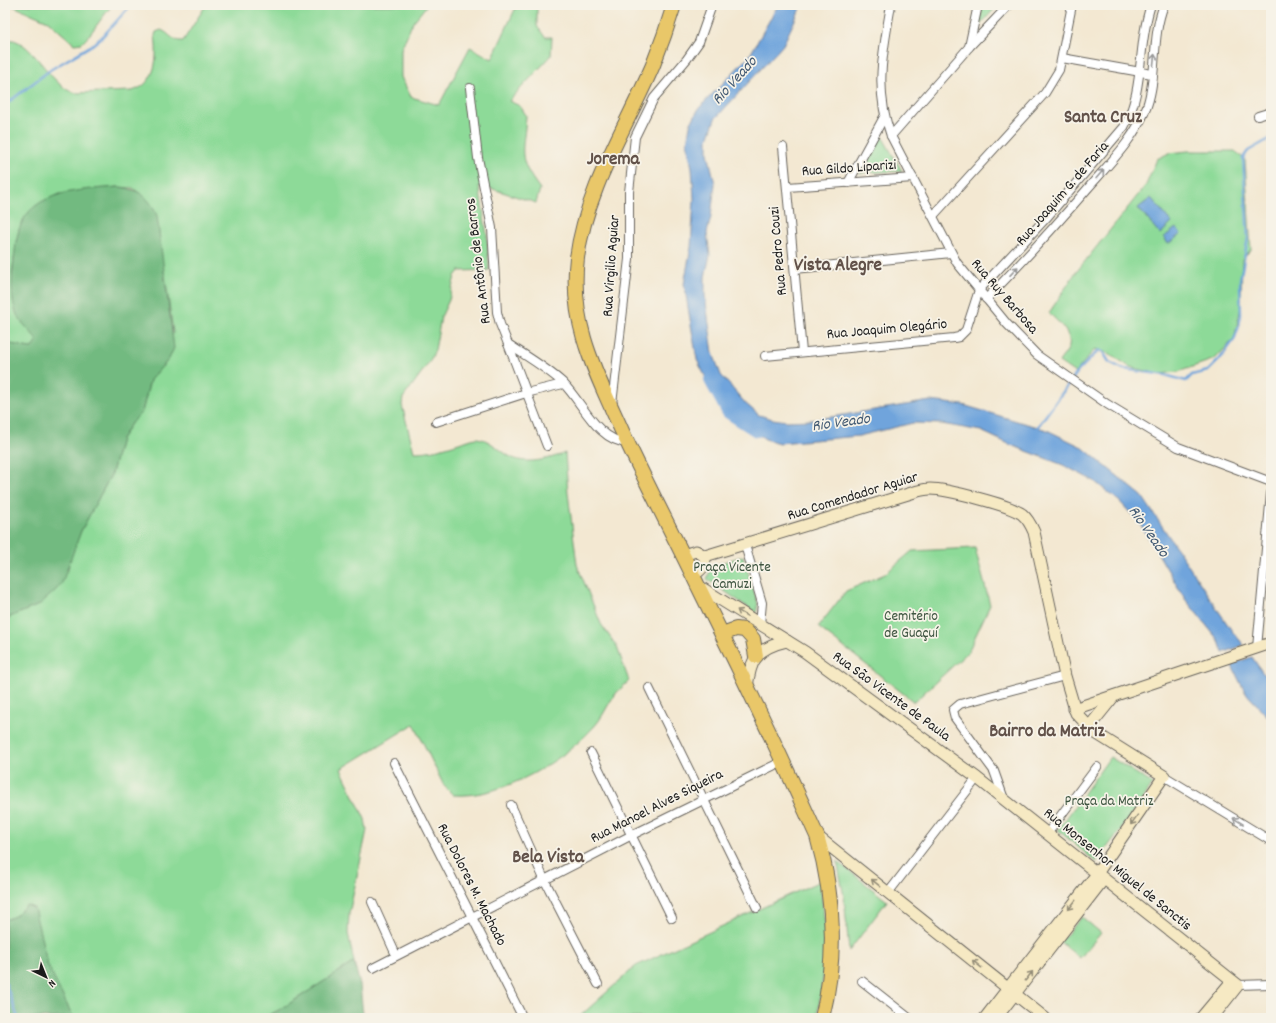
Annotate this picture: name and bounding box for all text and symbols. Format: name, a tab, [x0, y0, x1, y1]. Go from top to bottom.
water label: Rio Veado	[707, 51, 764, 110]
one-way arrow	[1150, 54, 1157, 67]
district label: Santa Cruz	[1064, 105, 1143, 132]
street label: Rua Joaquim G. de Faria	[1011, 136, 1115, 251]
district label: Jorema	[587, 147, 640, 174]
street label: Rua Gildo Liparizi	[801, 155, 897, 183]
one-way arrow	[1096, 169, 1105, 179]
street label: Rua Antônio de Barros	[460, 197, 498, 325]
street label: Rua Pedro Couzi	[764, 205, 794, 296]
street label: Rua Virgilio Aguiar	[597, 214, 627, 318]
district label: Vista Alegre	[794, 253, 882, 280]
street label: Rua Ruy Barbosa	[965, 254, 1044, 340]
one-way arrow	[1009, 266, 1018, 276]
street label: Rua Joaquim Olegário	[826, 314, 948, 346]
water label: Rio Veado	[810, 407, 872, 438]
street label: Rua Comendador Aguiar	[785, 467, 921, 527]
water label: Rio Veado	[1122, 501, 1175, 563]
park label: Praça Vicente Camuzi	[693, 557, 771, 596]
park label: Cemitério de Guaçuí	[884, 606, 939, 645]
one-way arrow	[737, 609, 748, 617]
street label: Rua São Vicente de Paula	[827, 647, 955, 748]
district label: Bairro da Matriz	[989, 719, 1105, 746]
street label: Rua Manoel Alves Siqueira	[587, 764, 728, 850]
park label: Praça da Matriz	[1065, 791, 1154, 813]
street label: Rua Monsenhor Miguel de Sanctis	[1038, 803, 1196, 937]
one-way arrow	[1130, 814, 1138, 825]
one-way arrow	[1233, 817, 1244, 825]
street label: Rua Dolores M. Machado	[431, 820, 512, 950]
district label: Bela Vista	[512, 845, 585, 872]
one-way arrow	[870, 879, 881, 887]
one-way arrow	[1068, 900, 1077, 911]
north arrow	[26, 957, 66, 997]
one-way arrow	[972, 960, 983, 969]
one-way arrow	[1024, 971, 1033, 982]
text: N	[44, 975, 59, 991]

